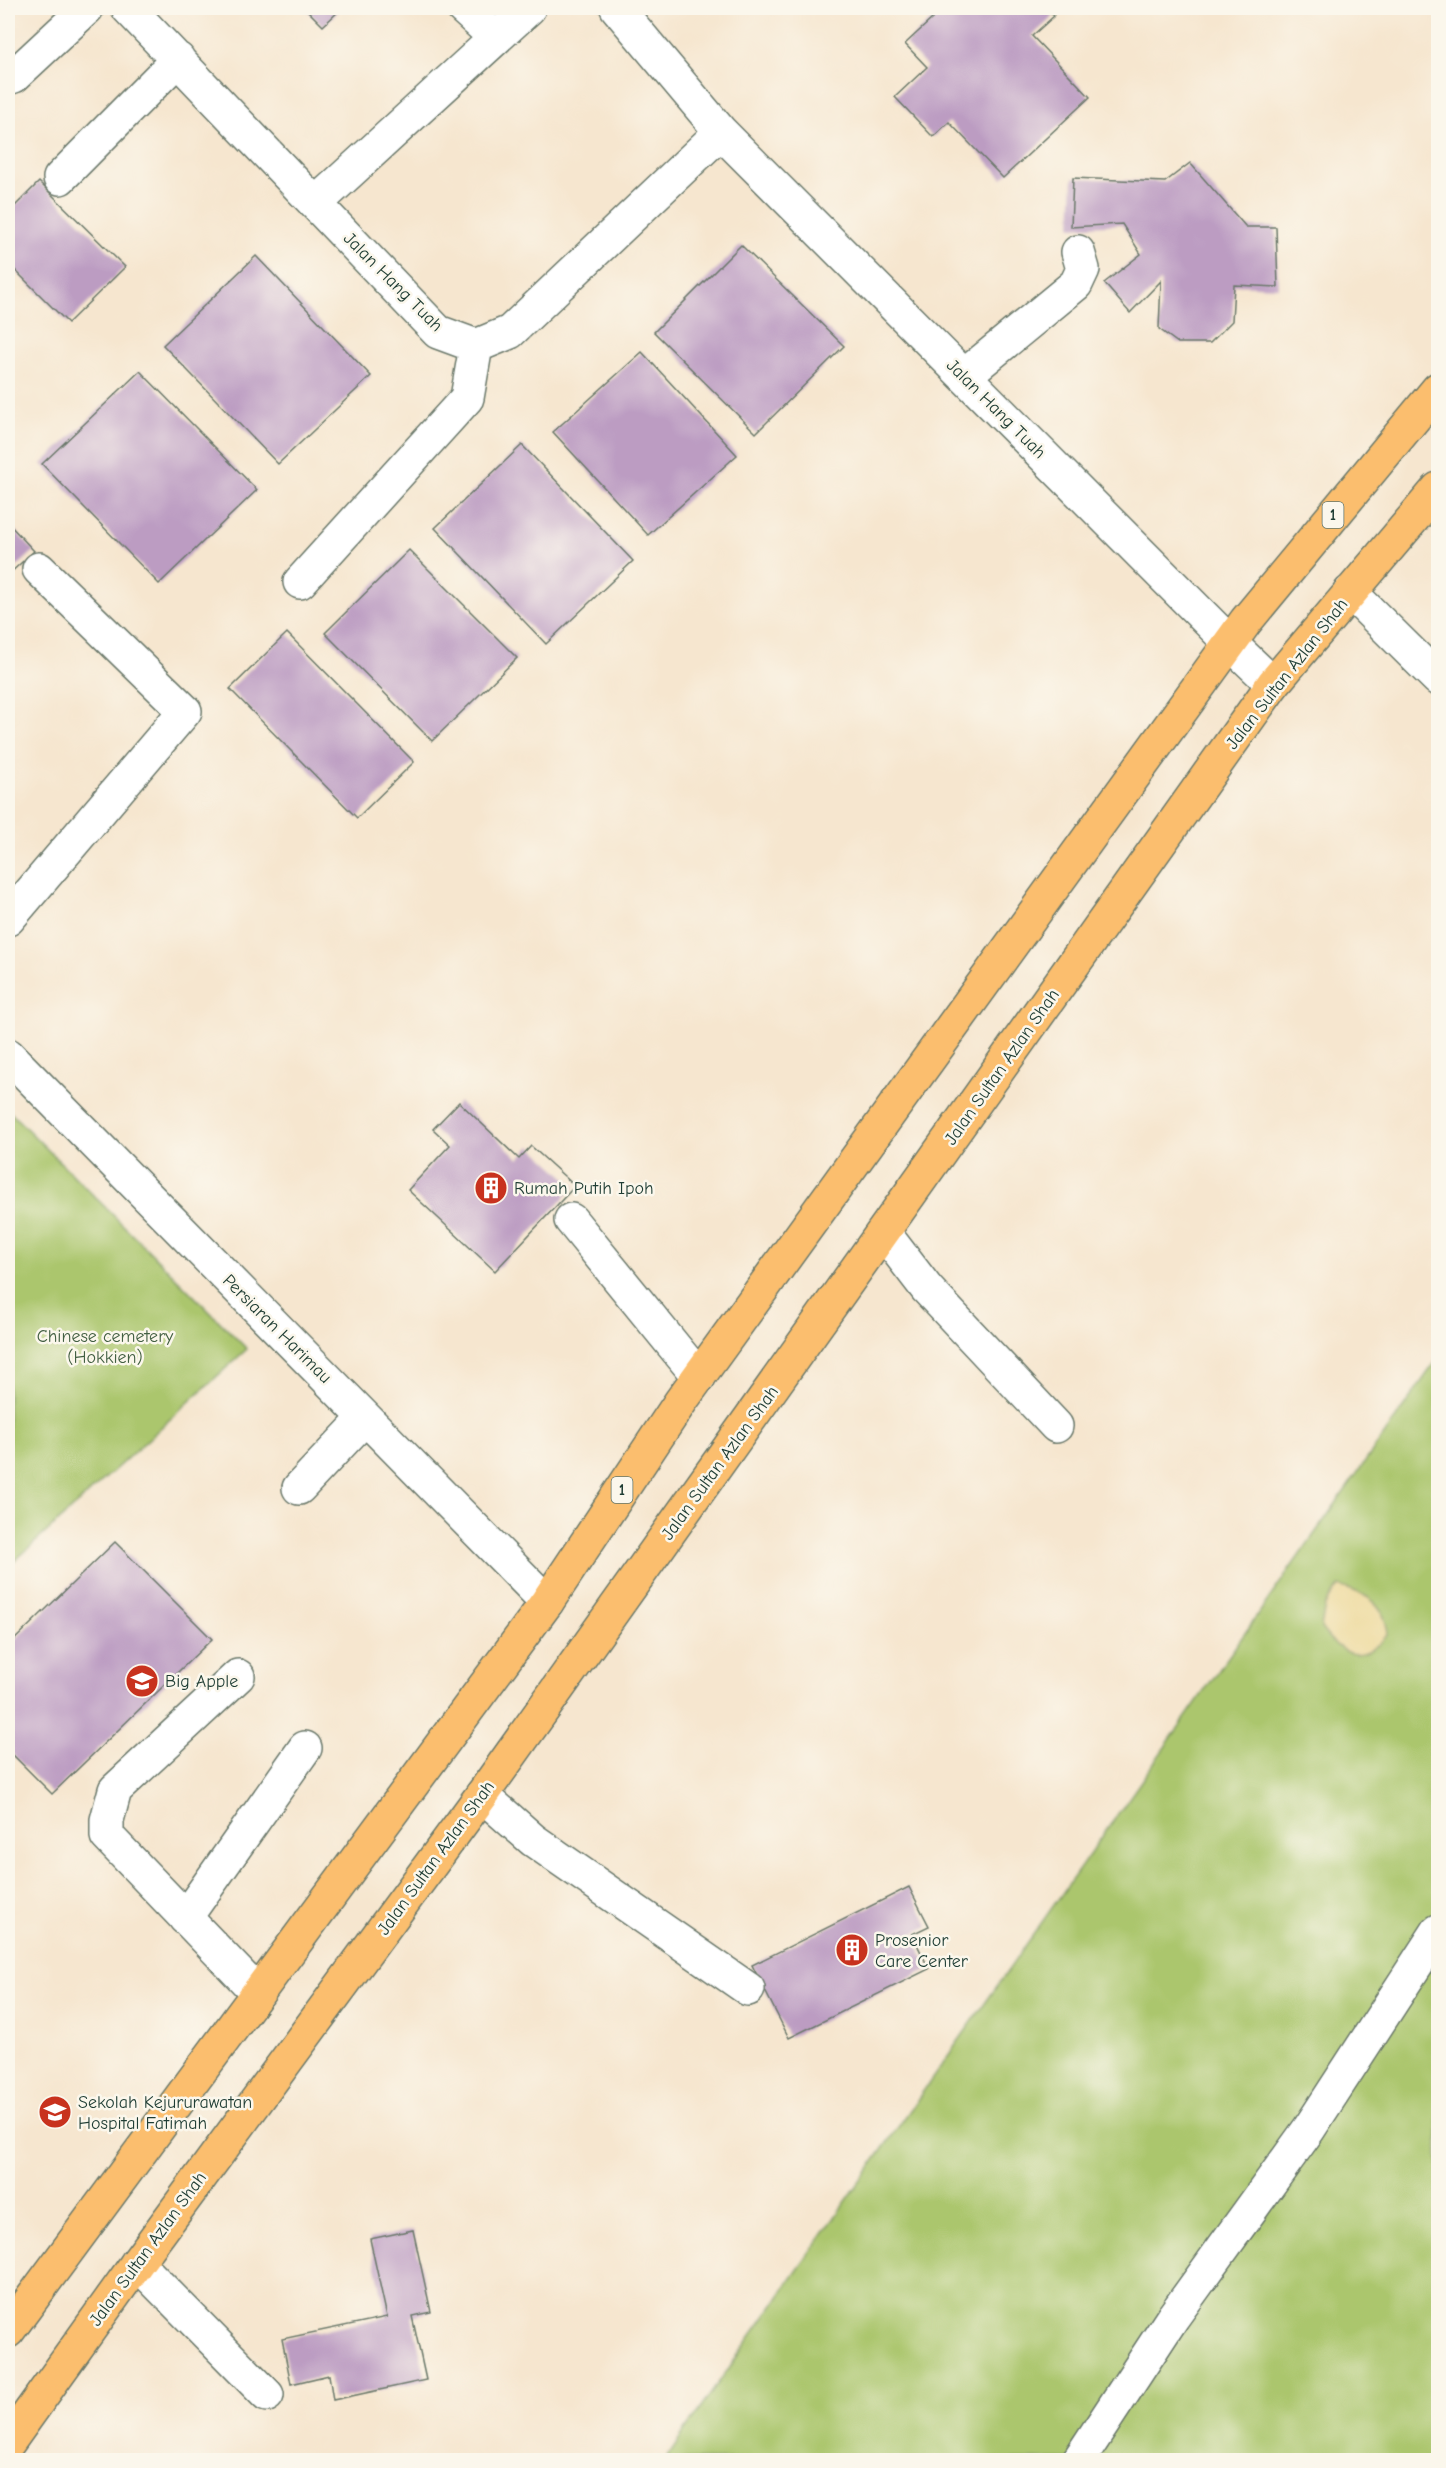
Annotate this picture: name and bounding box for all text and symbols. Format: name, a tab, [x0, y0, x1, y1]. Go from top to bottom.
street label: Jalan Hang Tuah	[339, 228, 447, 336]
street label: Jalan Hang Tuah	[942, 355, 1050, 463]
road number: 1	[1322, 502, 1344, 528]
street label: Jalan Sultan Azlan Shah	[1222, 594, 1352, 754]
street label: Jalan Sultan Azlan Shah	[940, 985, 1064, 1149]
building icon: Rumah Putih Ipoh	[473, 1170, 509, 1206]
place label: Rumah Putih Ipoh	[514, 1178, 654, 1199]
street label: Persiaran Harimau	[218, 1270, 336, 1388]
park label: Chinese cemetery (Hokkien)	[37, 1326, 174, 1368]
street label: Jalan Sultan Azlan Shah	[657, 1382, 783, 1544]
road number: 1	[612, 1477, 632, 1503]
school or university icon: Big Apple	[124, 1663, 160, 1699]
place label: Big Apple	[165, 1671, 238, 1692]
street label: Jalan Sultan Azlan Shah	[373, 1777, 499, 1939]
place label: Prosenior Care Center	[875, 1930, 969, 1972]
building icon: Prosenior Care Center	[834, 1932, 870, 1968]
place label: Sekolah Kejururawatan Hospital Fatimah	[78, 2092, 252, 2134]
school or university icon: Sekolah Kejururawatan Hospital Fatimah	[37, 2094, 73, 2130]
street label: Jalan Sultan Azlan Shah	[85, 2168, 211, 2330]

